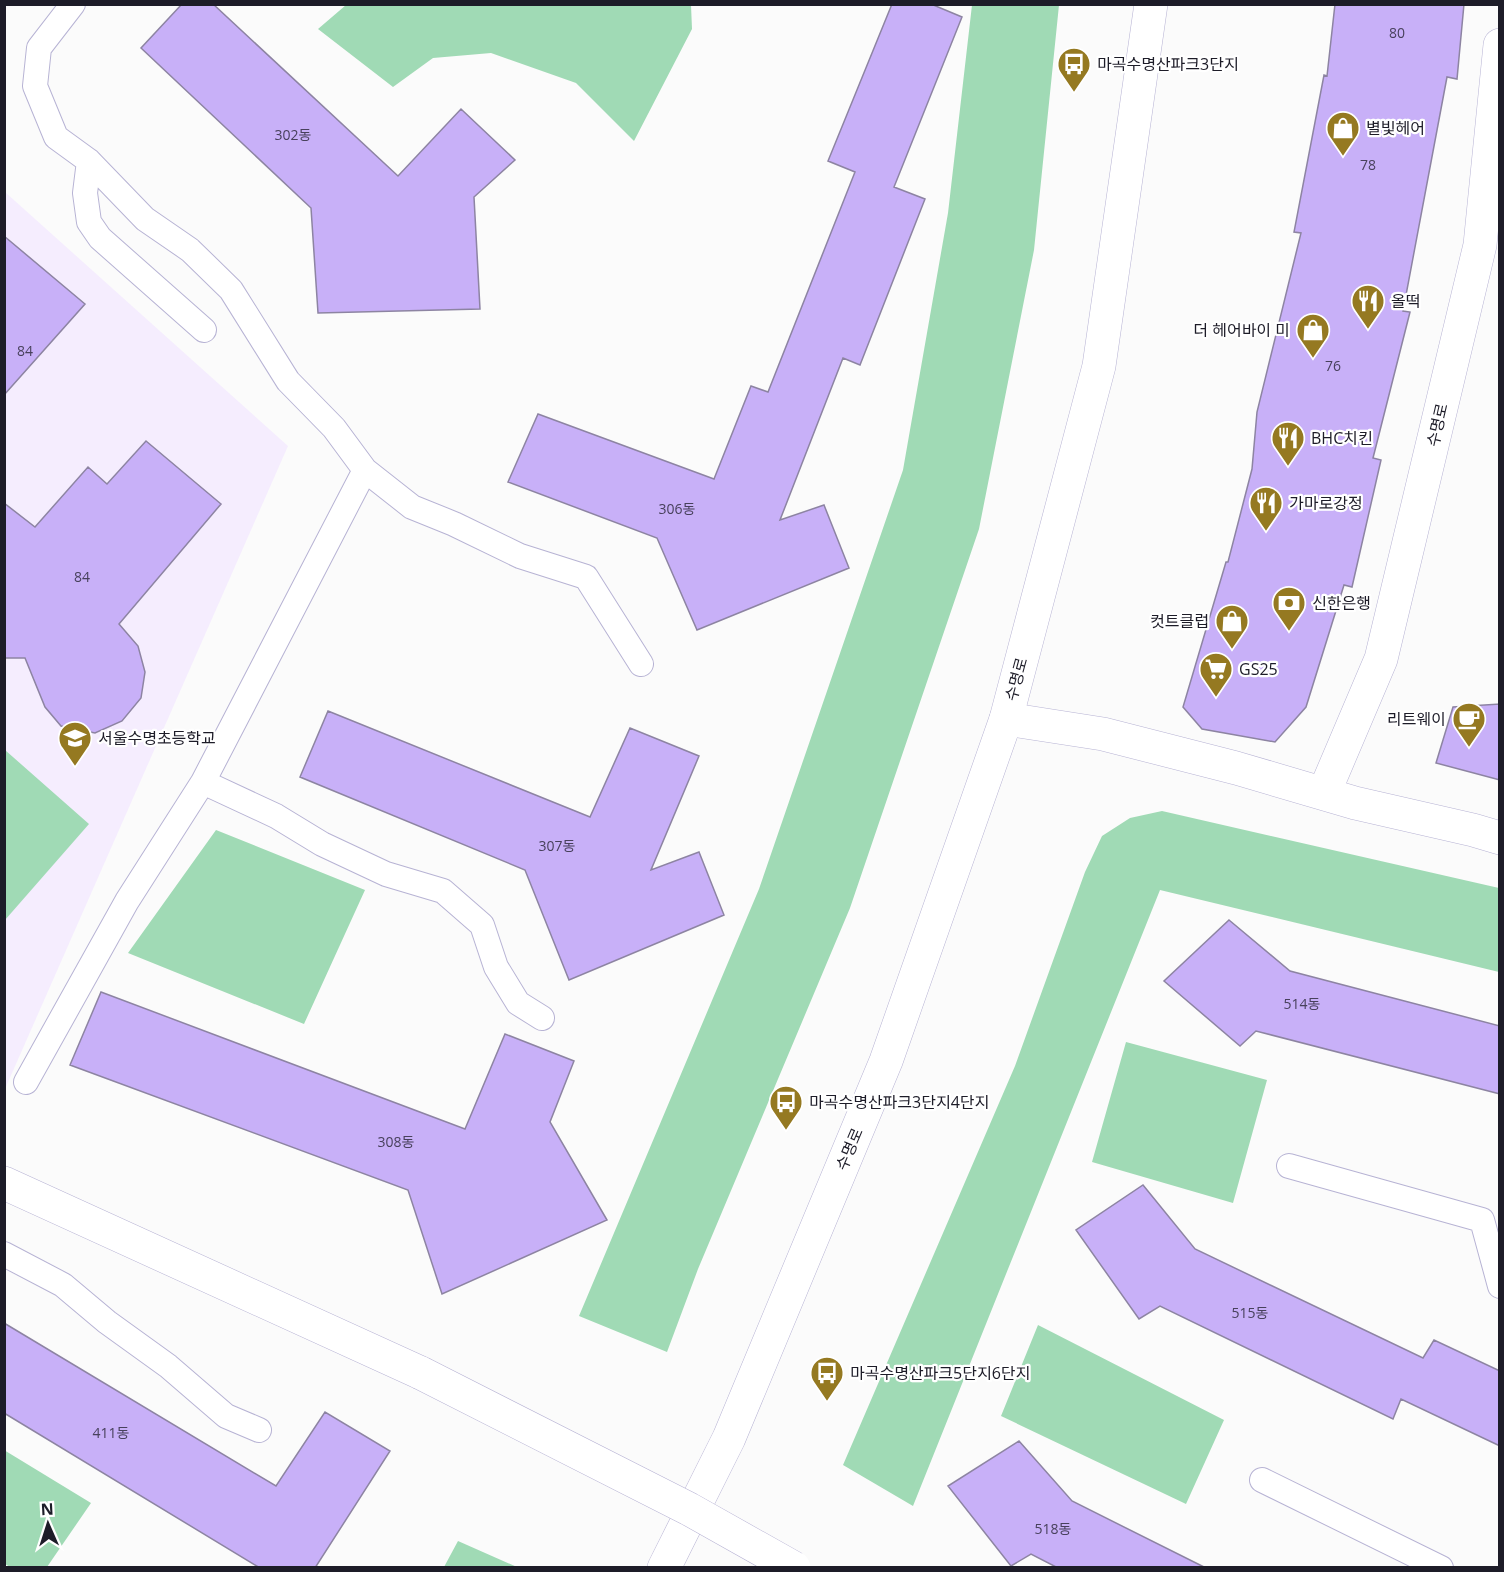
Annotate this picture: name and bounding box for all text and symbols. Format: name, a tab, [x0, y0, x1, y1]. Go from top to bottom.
house number: 80	[1389, 23, 1405, 42]
bus stop icon: 마곡수명산파크3단지	[1056, 46, 1092, 93]
place label: 마곡수명산파크3단지	[1097, 53, 1239, 75]
shop icon: 별빛헤어	[1325, 110, 1361, 157]
place label: 별빛헤어	[1366, 117, 1425, 139]
house number: 302동	[275, 125, 312, 144]
house number: 78	[1360, 155, 1376, 174]
restaurant icon: 올떡	[1350, 283, 1386, 330]
place label: 올떡	[1391, 290, 1420, 312]
shop icon: 더 헤어바이 미	[1295, 312, 1331, 359]
place label: 더 헤어바이 미	[1193, 319, 1290, 341]
house number: 84	[17, 341, 33, 360]
house number: 76	[1325, 356, 1341, 375]
street label: 수명로	[1421, 401, 1453, 449]
restaurant icon: BHC치킨	[1270, 420, 1306, 467]
place label: BHC치킨	[1311, 427, 1373, 449]
restaurant icon: 가마로강정	[1248, 485, 1284, 532]
place label: 가마로강정	[1289, 492, 1363, 514]
house number: 306동	[659, 499, 696, 518]
house number: 84	[74, 567, 90, 586]
bank icon: 신한은행	[1271, 585, 1307, 632]
place label: 신한은행	[1312, 592, 1371, 614]
shop icon: 컷트클럽	[1214, 603, 1250, 650]
place label: 컷트클럽	[1150, 610, 1209, 632]
supermarket icon: GS25	[1198, 651, 1234, 698]
street label: 수명로	[1000, 655, 1032, 703]
place label: GS25	[1239, 658, 1278, 680]
cafe icon: 리트웨이	[1451, 701, 1487, 748]
place label: 리트웨이	[1387, 708, 1446, 730]
school or university icon: 서울수명초등학교	[57, 720, 93, 767]
place label: 서울수명초등학교	[98, 727, 216, 749]
house number: 307동	[539, 836, 576, 855]
house number: 514동	[1284, 994, 1321, 1013]
bus stop icon: 마곡수명산파크3단지4단지	[768, 1084, 804, 1131]
place label: 마곡수명산파크3단지4단지	[809, 1091, 989, 1113]
street label: 수명로	[830, 1124, 868, 1174]
house number: 308동	[378, 1132, 415, 1151]
house number: 515동	[1232, 1303, 1269, 1322]
bus stop icon: 마곡수명산파크5단지6단지	[809, 1355, 845, 1402]
place label: 마곡수명산파크5단지6단지	[850, 1362, 1030, 1384]
house number: 411동	[93, 1423, 130, 1442]
north arrow	[18, 1494, 78, 1554]
text: N	[40, 1498, 54, 1520]
house number: 518동	[1035, 1519, 1072, 1538]

